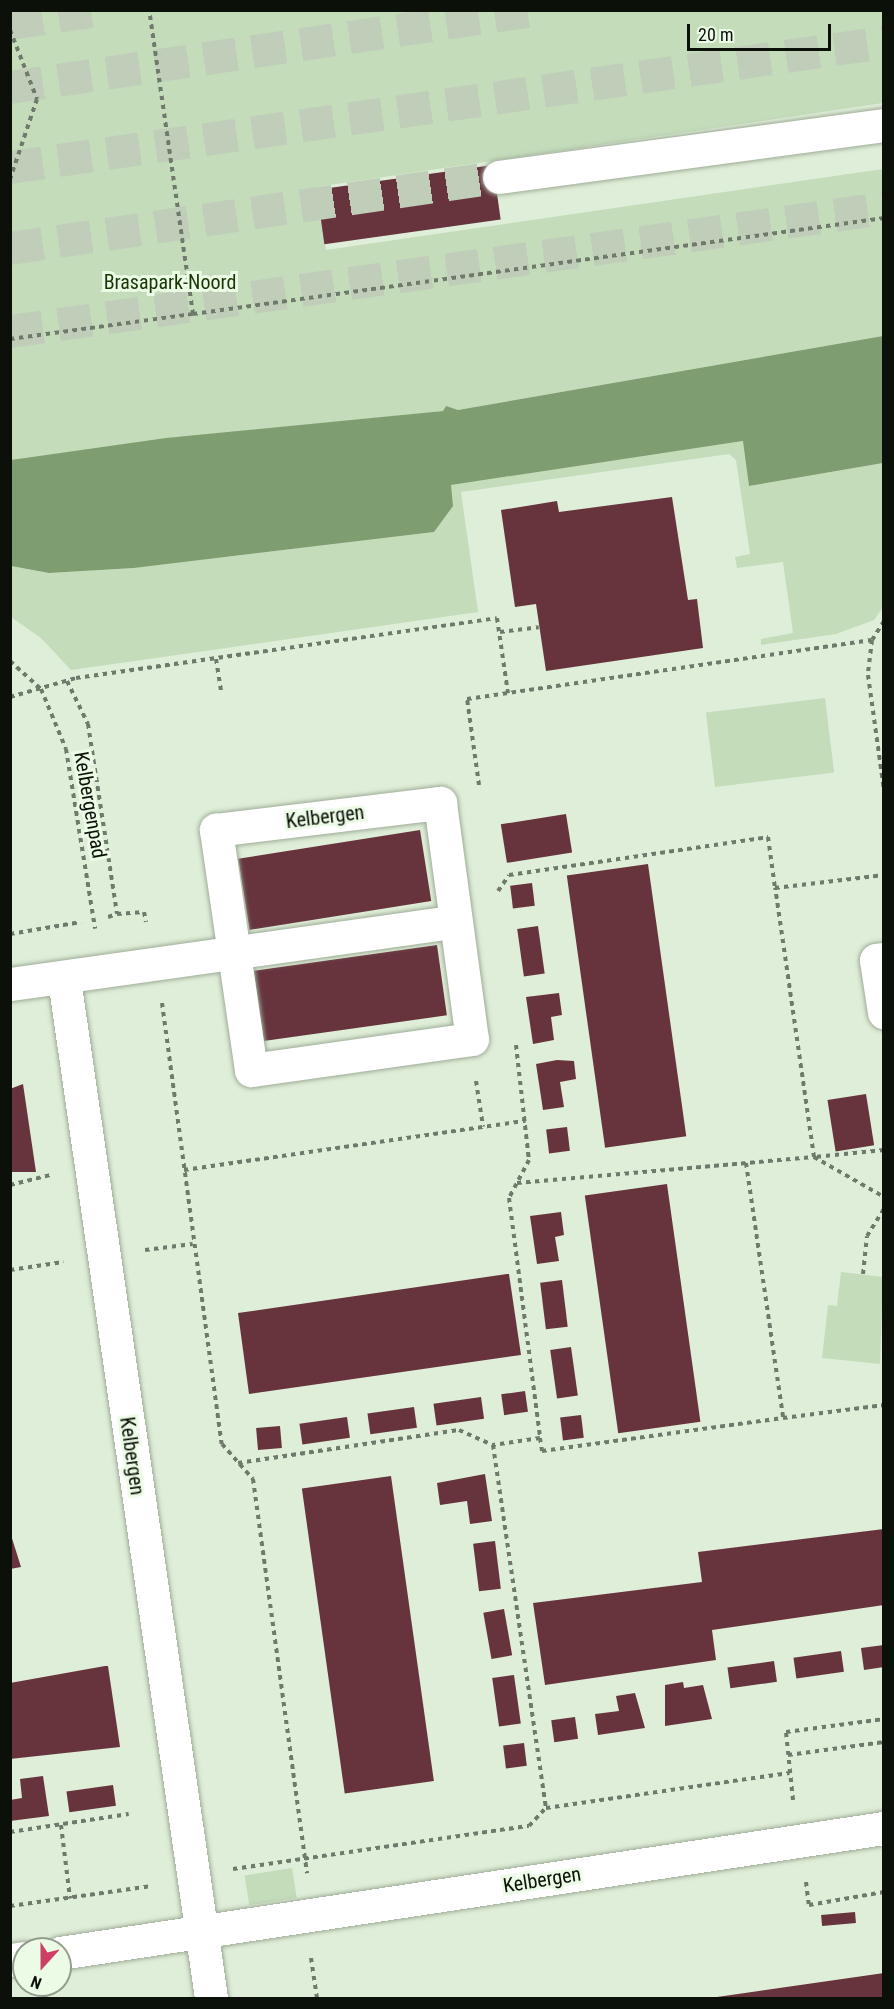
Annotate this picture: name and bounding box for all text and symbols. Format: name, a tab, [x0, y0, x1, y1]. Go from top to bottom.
scale bar	[690, 12, 834, 50]
text: 20 m	[698, 24, 733, 45]
park label: Brasapark-Noord	[104, 270, 236, 294]
street label: Kelbergenpad	[69, 750, 111, 860]
street label: Kelbergen	[284, 800, 366, 834]
street label: Kelbergen	[115, 1415, 149, 1497]
street label: Kelbergen	[501, 1862, 583, 1898]
north arrow	[12, 1937, 72, 1997]
text: N	[28, 1972, 44, 1993]

